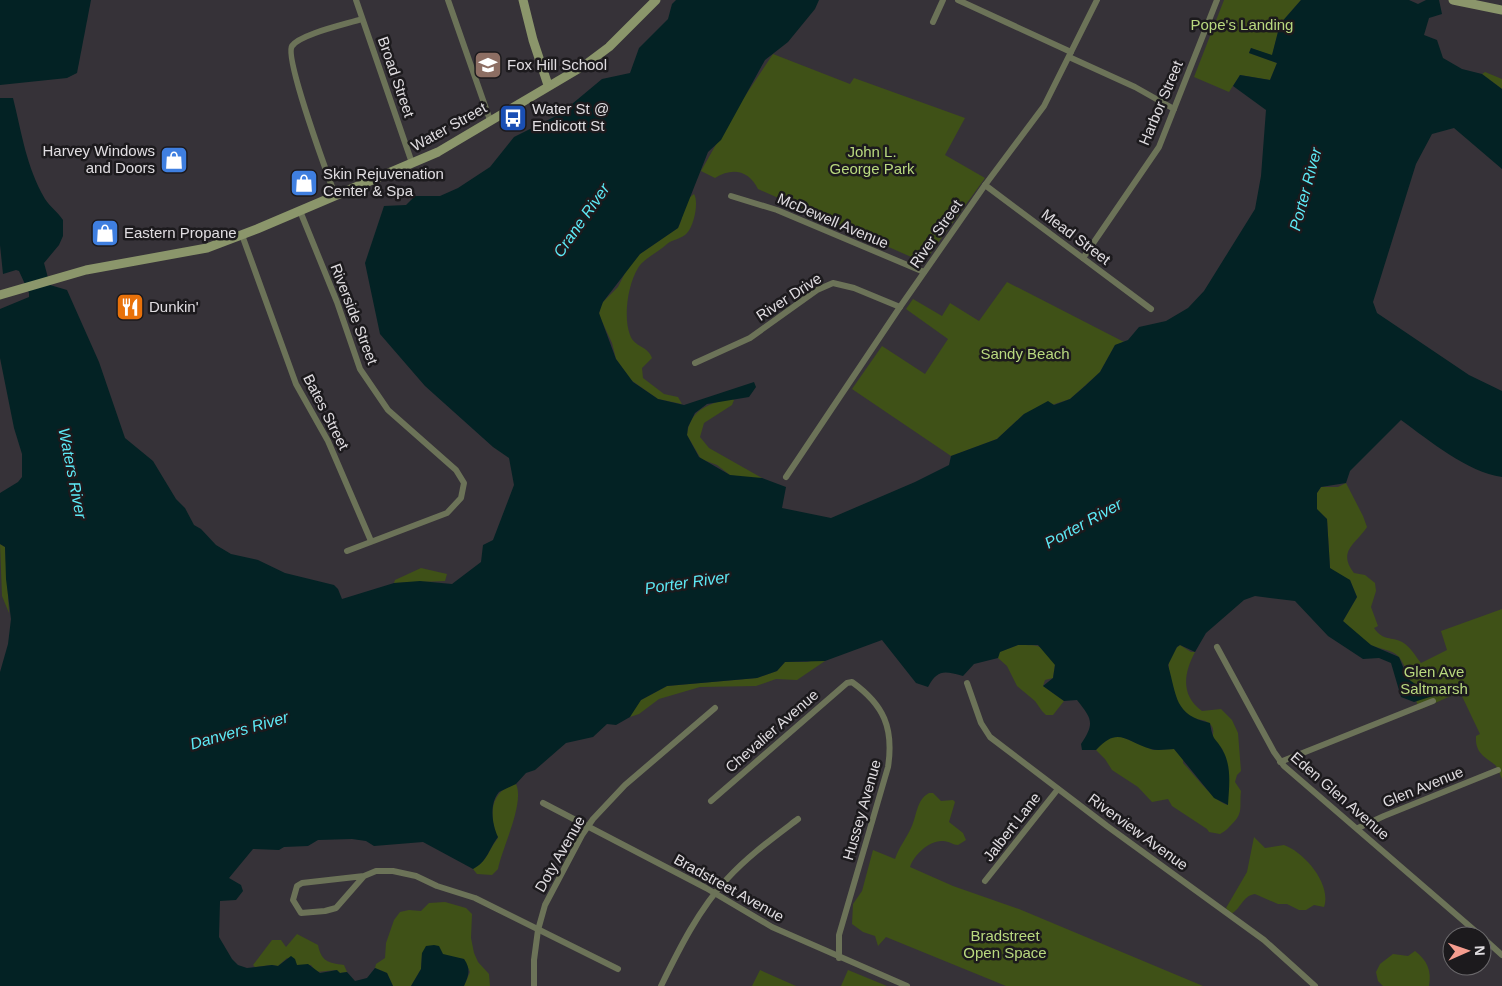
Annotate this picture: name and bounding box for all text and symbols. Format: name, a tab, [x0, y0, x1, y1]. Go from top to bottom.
park label: Pope's Landing	[1191, 16, 1293, 33]
street label: Broad Street	[375, 34, 418, 120]
school or university icon: Fox Hill School	[473, 50, 503, 80]
place label: Fox Hill School	[507, 56, 607, 73]
street label: Harbor Street	[1135, 57, 1186, 148]
street label: Water Street	[408, 98, 490, 154]
place label: Water St @ Endicott St	[532, 100, 609, 134]
bus stop icon: Water St @ Endicott St	[498, 103, 528, 133]
place label: Harvey Windows and Doors	[42, 142, 155, 176]
park label: John L. George Park	[829, 143, 915, 177]
shop icon: Harvey Windows and Doors	[159, 145, 189, 175]
water label: Porter River	[1286, 145, 1325, 233]
place label: Skin Rejuvenation Center & Spa	[323, 165, 444, 199]
shop icon: Skin Rejuvenation Center & Spa	[289, 168, 319, 198]
water label: Crane River	[550, 180, 613, 260]
street label: McDewell Avenue	[775, 189, 891, 252]
street label: River Street	[906, 196, 966, 271]
street label: Mead Street	[1039, 205, 1115, 268]
shop icon: Eastern Propane	[90, 218, 120, 248]
place label: Eastern Propane	[124, 224, 237, 241]
street label: Riverside Street	[327, 261, 382, 367]
street label: River Drive	[753, 269, 824, 324]
restaurant icon: Dunkin'	[115, 292, 145, 322]
place label: Dunkin'	[149, 298, 199, 315]
park label: Sandy Beach	[980, 345, 1070, 362]
street label: Bates Street	[300, 371, 353, 453]
water label: Waters River	[55, 426, 90, 521]
water label: Porter River	[1042, 495, 1125, 552]
water label: Porter River	[644, 568, 731, 597]
park label: Glen Ave Saltmarsh	[1400, 663, 1468, 697]
street label: Chevalier Avenue	[722, 686, 822, 776]
water label: Danvers River	[188, 708, 291, 753]
street label: Eden Glen Avenue	[1288, 748, 1393, 843]
street label: Hussey Avenue	[839, 758, 884, 862]
street label: Glen Avenue	[1380, 763, 1466, 810]
street label: Jalbert Lane	[979, 789, 1044, 864]
street label: Riverview Avenue	[1085, 790, 1191, 873]
street label: Doty Avenue	[531, 813, 588, 895]
street label: Bradstreet Avenue	[671, 850, 787, 925]
north arrow	[1442, 926, 1492, 976]
park label: Bradstreet Open Space	[963, 927, 1047, 961]
text: N	[1472, 945, 1488, 956]

